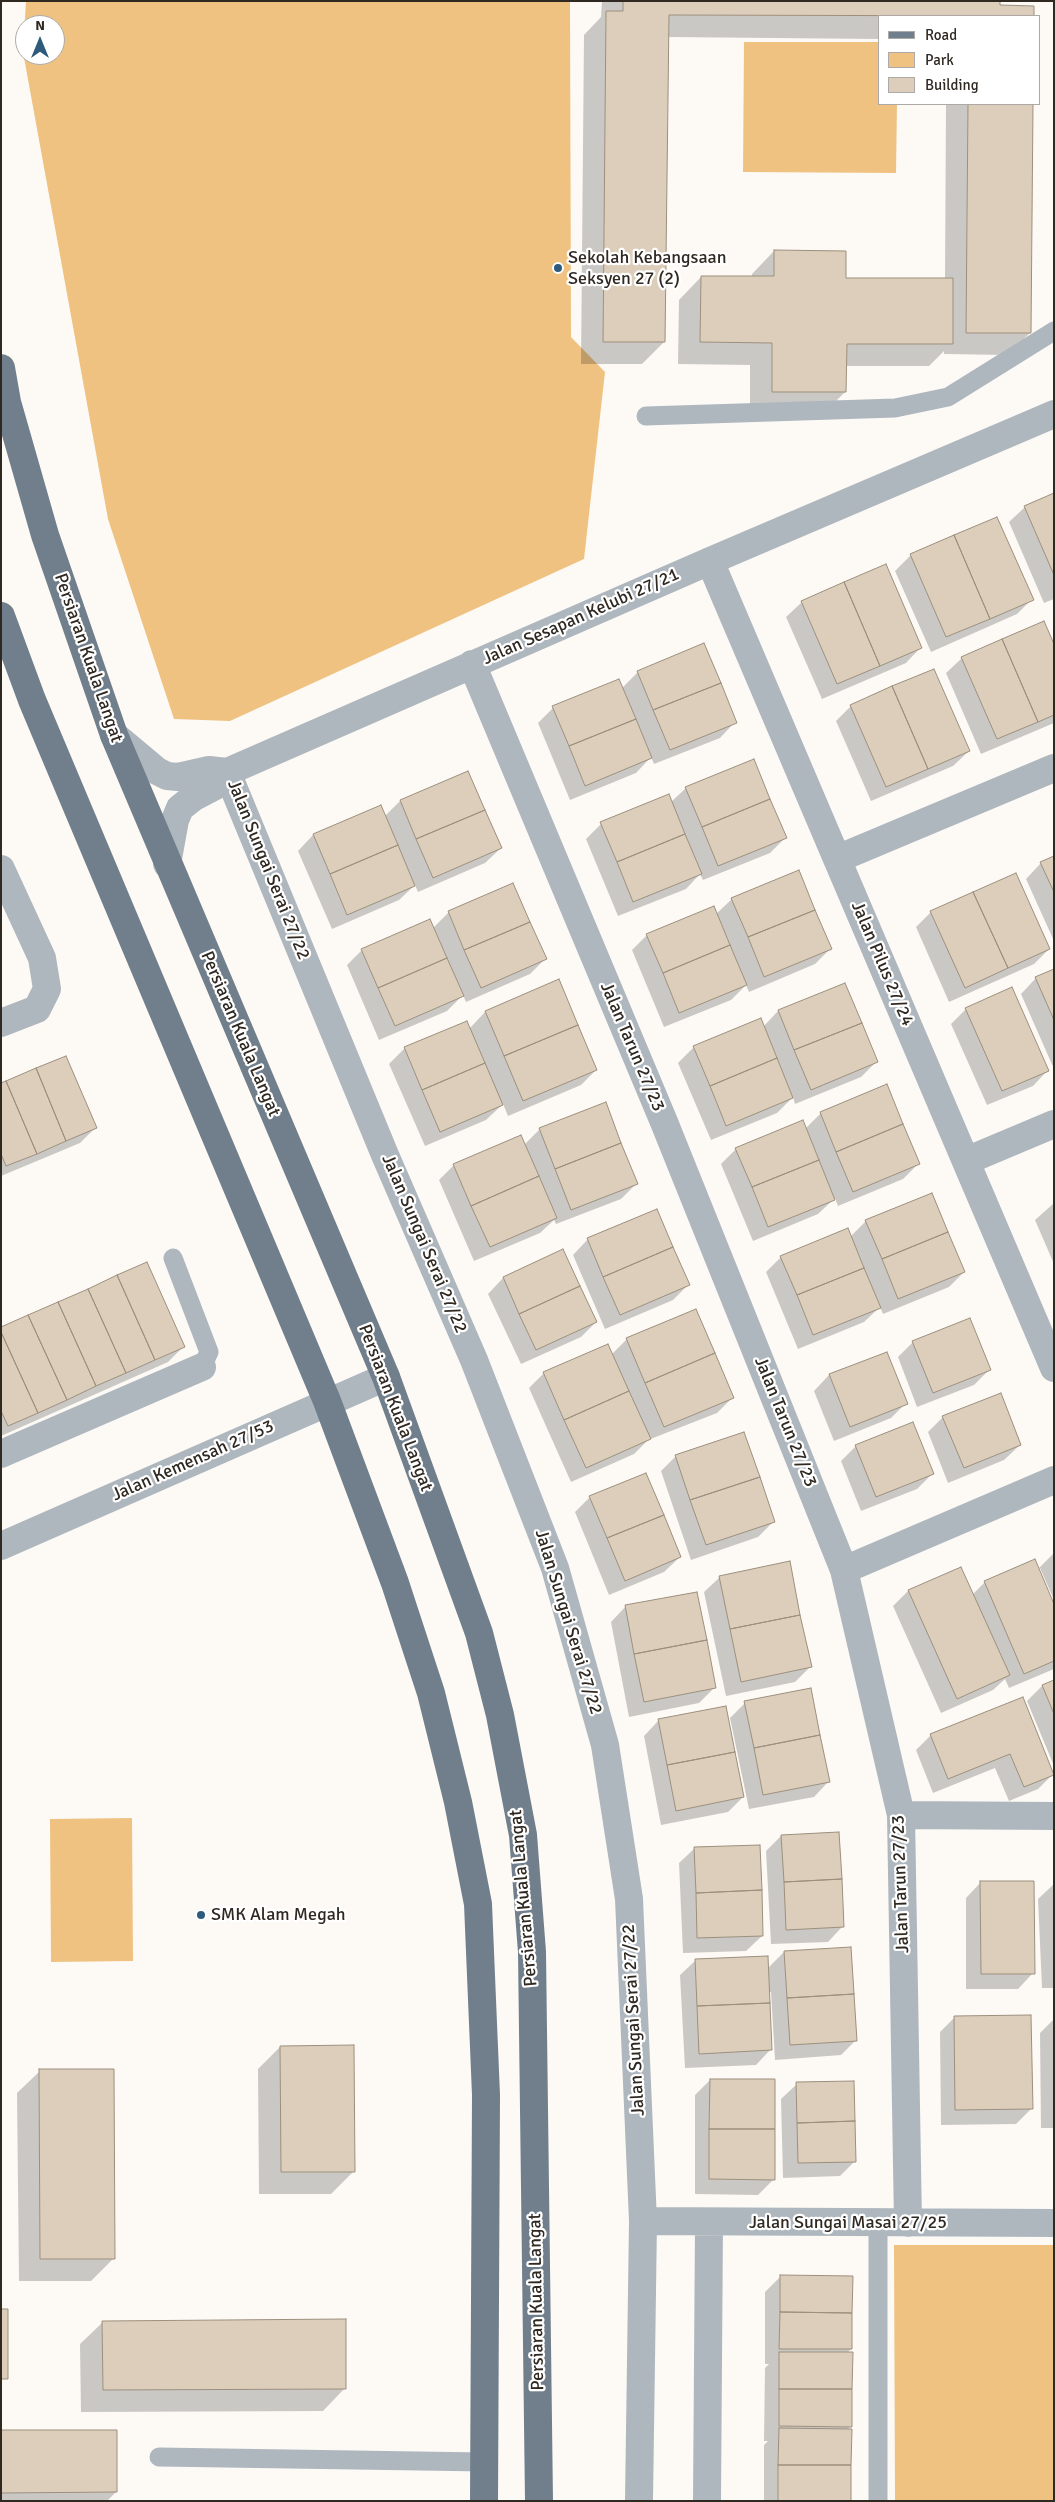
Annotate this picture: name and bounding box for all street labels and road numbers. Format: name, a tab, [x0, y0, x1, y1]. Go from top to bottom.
street label: Jalan Sesapan Kelubi 27/21	[480, 564, 682, 670]
street label: Persiaran Kuala Langat	[49, 571, 127, 745]
street label: Jalan Sungai Serai 27/22	[222, 777, 314, 963]
street label: Jalan Pilus 27/24	[846, 898, 918, 1030]
street label: Persiaran Kuala Langat	[195, 948, 285, 1120]
street label: Jalan Tarun 27/23	[595, 979, 669, 1115]
street label: Jalan Sungai Serai 27/22	[377, 1151, 471, 1337]
street label: Persiaran Kuala Langat	[353, 1321, 437, 1495]
street label: Jalan Tarun 27/23	[749, 1354, 821, 1490]
street label: Jalan Kemensah 27/53	[109, 1416, 277, 1506]
street label: Jalan Sungai Serai 27/22	[530, 1527, 606, 1717]
street label: Persiaran Kuala Langat	[506, 1809, 542, 1987]
street label: Jalan Tarun 27/23	[888, 1815, 914, 1953]
street label: Jalan Sungai Serai 27/22	[618, 1924, 650, 2116]
street label: Jalan Sungai Masai 27/25	[749, 2212, 947, 2234]
street label: Persiaran Kuala Langat	[525, 2213, 549, 2391]

